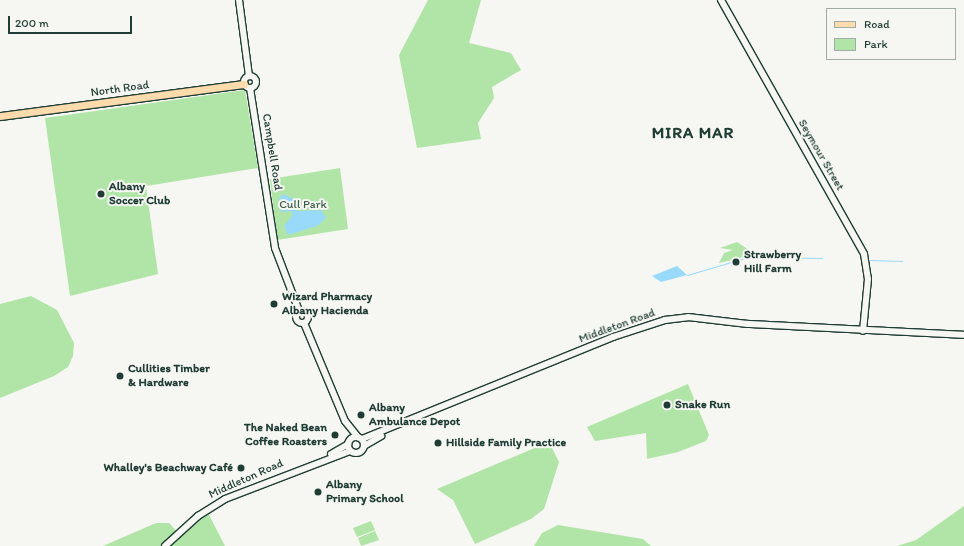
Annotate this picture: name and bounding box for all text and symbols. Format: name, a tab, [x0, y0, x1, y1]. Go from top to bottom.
scale bar	[10, 8, 134, 34]
legend	[826, 8, 956, 60]
text: 200 m	[15, 16, 49, 30]
text: Road	[864, 17, 890, 31]
text: Park	[864, 37, 888, 51]
street label: North Road	[90, 78, 150, 100]
street label: Campbell Road	[259, 113, 285, 191]
street label: Seymour Street	[795, 117, 847, 193]
district label: MIRA MAR	[651, 123, 735, 143]
place label: Albany Soccer Club	[109, 180, 170, 208]
marker: Albany Soccer Club	[96, 189, 106, 199]
park label: Cull Park	[279, 198, 327, 212]
place label: Strawberry Hill Farm	[744, 248, 801, 276]
marker: Strawberry Hill Farm	[731, 257, 741, 267]
place label: Wizard Pharmacy Albany Hacienda	[282, 290, 372, 318]
marker: Wizard Pharmacy Albany Hacienda	[269, 299, 279, 309]
street label: Middleton Road	[577, 306, 657, 346]
place label: Cullities Timber & Hardware	[128, 362, 210, 390]
marker: Cullities Timber & Hardware	[115, 371, 125, 381]
place label: Snake Run	[675, 398, 730, 412]
marker: Snake Run	[662, 400, 672, 410]
place label: Albany Ambulance Depot	[369, 401, 460, 429]
marker: Albany Ambulance Depot	[356, 410, 366, 420]
place label: The Naked Bean Coffee Roasters	[244, 421, 327, 449]
marker: The Naked Bean Coffee Roasters	[330, 430, 340, 440]
place label: Hillside Family Practice	[446, 436, 567, 450]
marker: Hillside Family Practice	[433, 438, 443, 448]
street label: Middleton Road	[206, 456, 286, 502]
place label: Whalley's Beachway Café	[104, 461, 233, 475]
marker: Whalley's Beachway Café	[236, 463, 246, 473]
place label: Albany Primary School	[326, 478, 403, 506]
marker: Albany Primary School	[313, 487, 323, 497]

